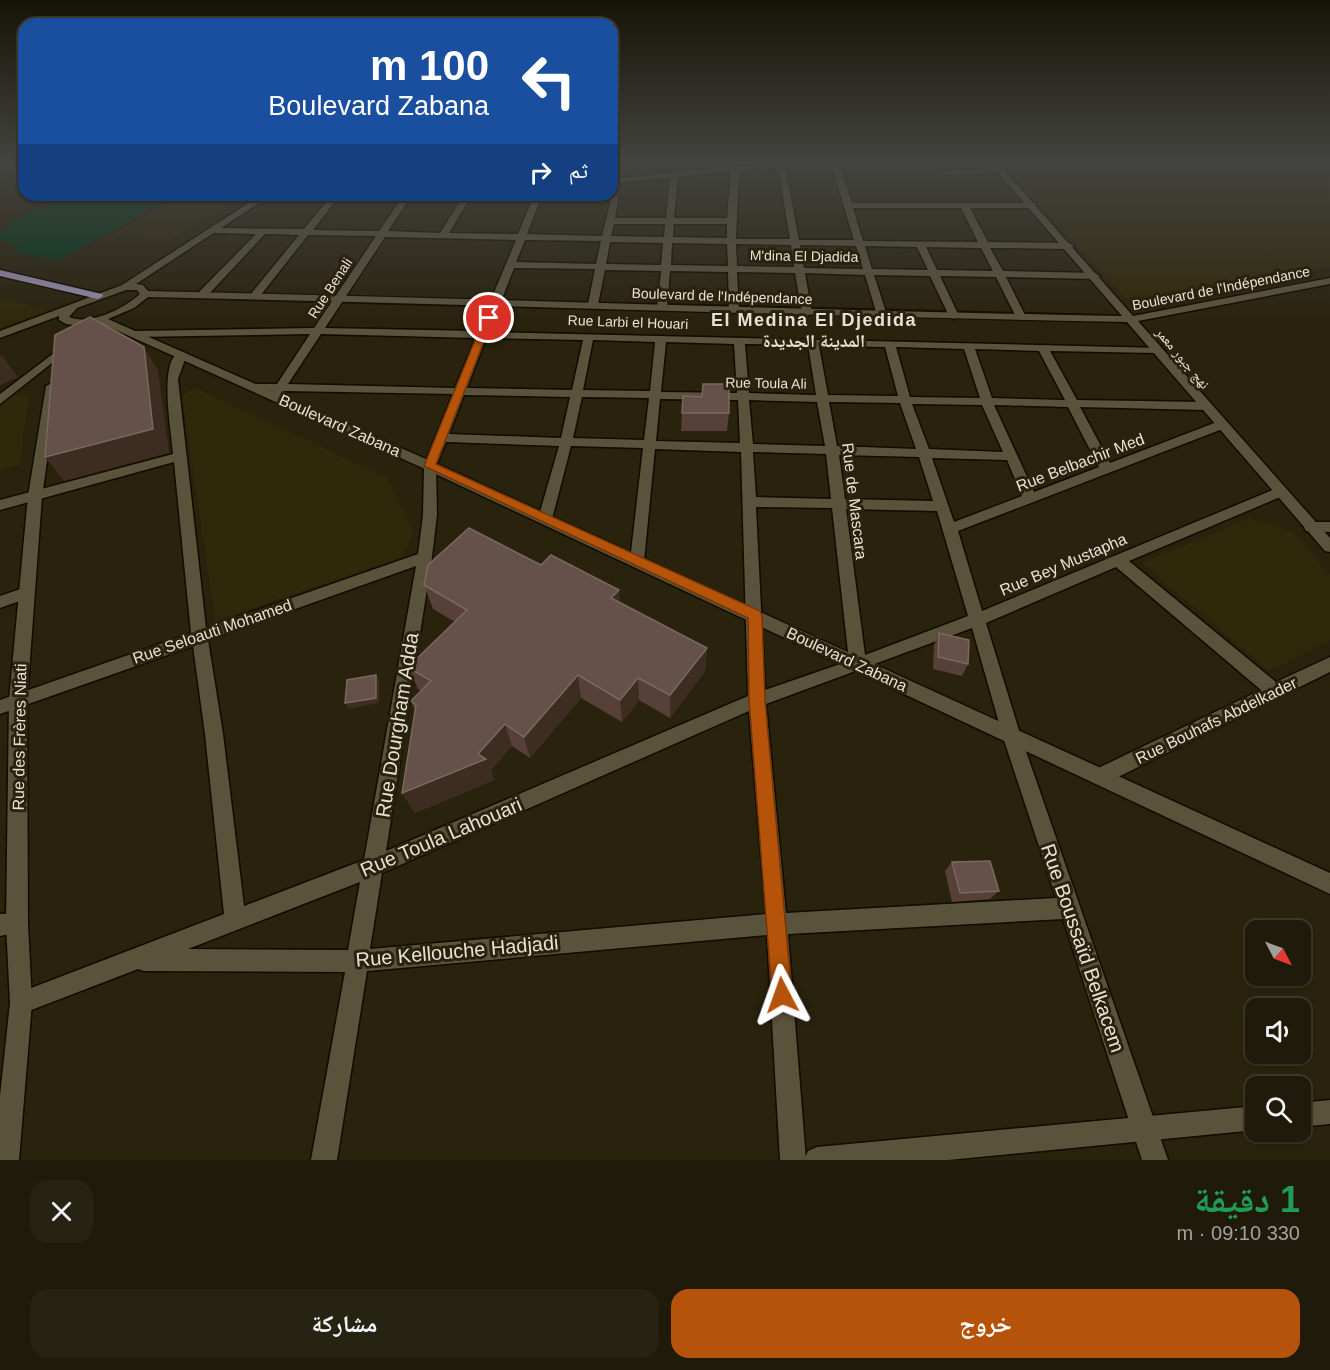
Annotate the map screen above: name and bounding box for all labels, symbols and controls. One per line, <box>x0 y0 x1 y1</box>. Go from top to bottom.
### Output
text: 100 m <box>370 42 489 89</box>
icon: left <box>510 42 588 120</box>
text: Boulevard Zabana <box>268 91 489 121</box>
icon: right <box>524 156 557 189</box>
text: ثم <box>569 158 588 183</box>
street label: M'dina El Djadida <box>750 247 859 265</box>
street label: Rue Benali <box>305 255 355 321</box>
street label: Boulevard de l'Indépendance <box>1131 263 1312 313</box>
street label: Boulevard de l'Indépendance <box>631 285 813 307</box>
pin <box>463 292 514 343</box>
icon: arrive <box>472 301 505 334</box>
district label: El Medina El Djedida المدينة الجديدة <box>711 310 917 351</box>
street label: Rue Larbi el Houari <box>567 312 689 332</box>
street label: نهج جبور معمر <box>1151 323 1213 393</box>
street label: Rue Toula Ali <box>725 374 807 392</box>
street label: Boulevard Zabana <box>277 391 403 460</box>
street label: Rue Belbachir Med <box>1014 430 1147 495</box>
street label: Rue de Mascara <box>839 442 870 560</box>
street label: Rue Bey Mustapha <box>997 530 1129 599</box>
street label: Rue Seloauti Mohamed <box>130 596 294 667</box>
street label: Boulevard Zabana <box>784 624 910 695</box>
street label: Rue Dourgham Adda <box>372 630 423 819</box>
street label: Rue des Frères Niati <box>10 664 29 811</box>
street label: Rue Bouhafs Abdelkader <box>1133 674 1300 767</box>
street label: Rue Toula Lahouari <box>357 793 525 881</box>
street label: Rue Boussaïd Belkacem <box>1037 841 1129 1055</box>
north arrow <box>1245 920 1311 986</box>
map controls <box>1245 920 1311 1142</box>
street label: Rue Kellouche Hadjadi <box>355 931 559 971</box>
position arrow <box>750 963 814 1027</box>
button: sound <box>1245 998 1311 1064</box>
button: search <box>1245 1076 1311 1142</box>
text: 1 دقيقة <box>1194 1179 1300 1220</box>
button: close <box>30 1180 93 1243</box>
text: 330 m · 09:10 <box>1177 1222 1300 1244</box>
button: مشاركة <box>30 1289 659 1358</box>
button: خروج <box>671 1289 1300 1358</box>

